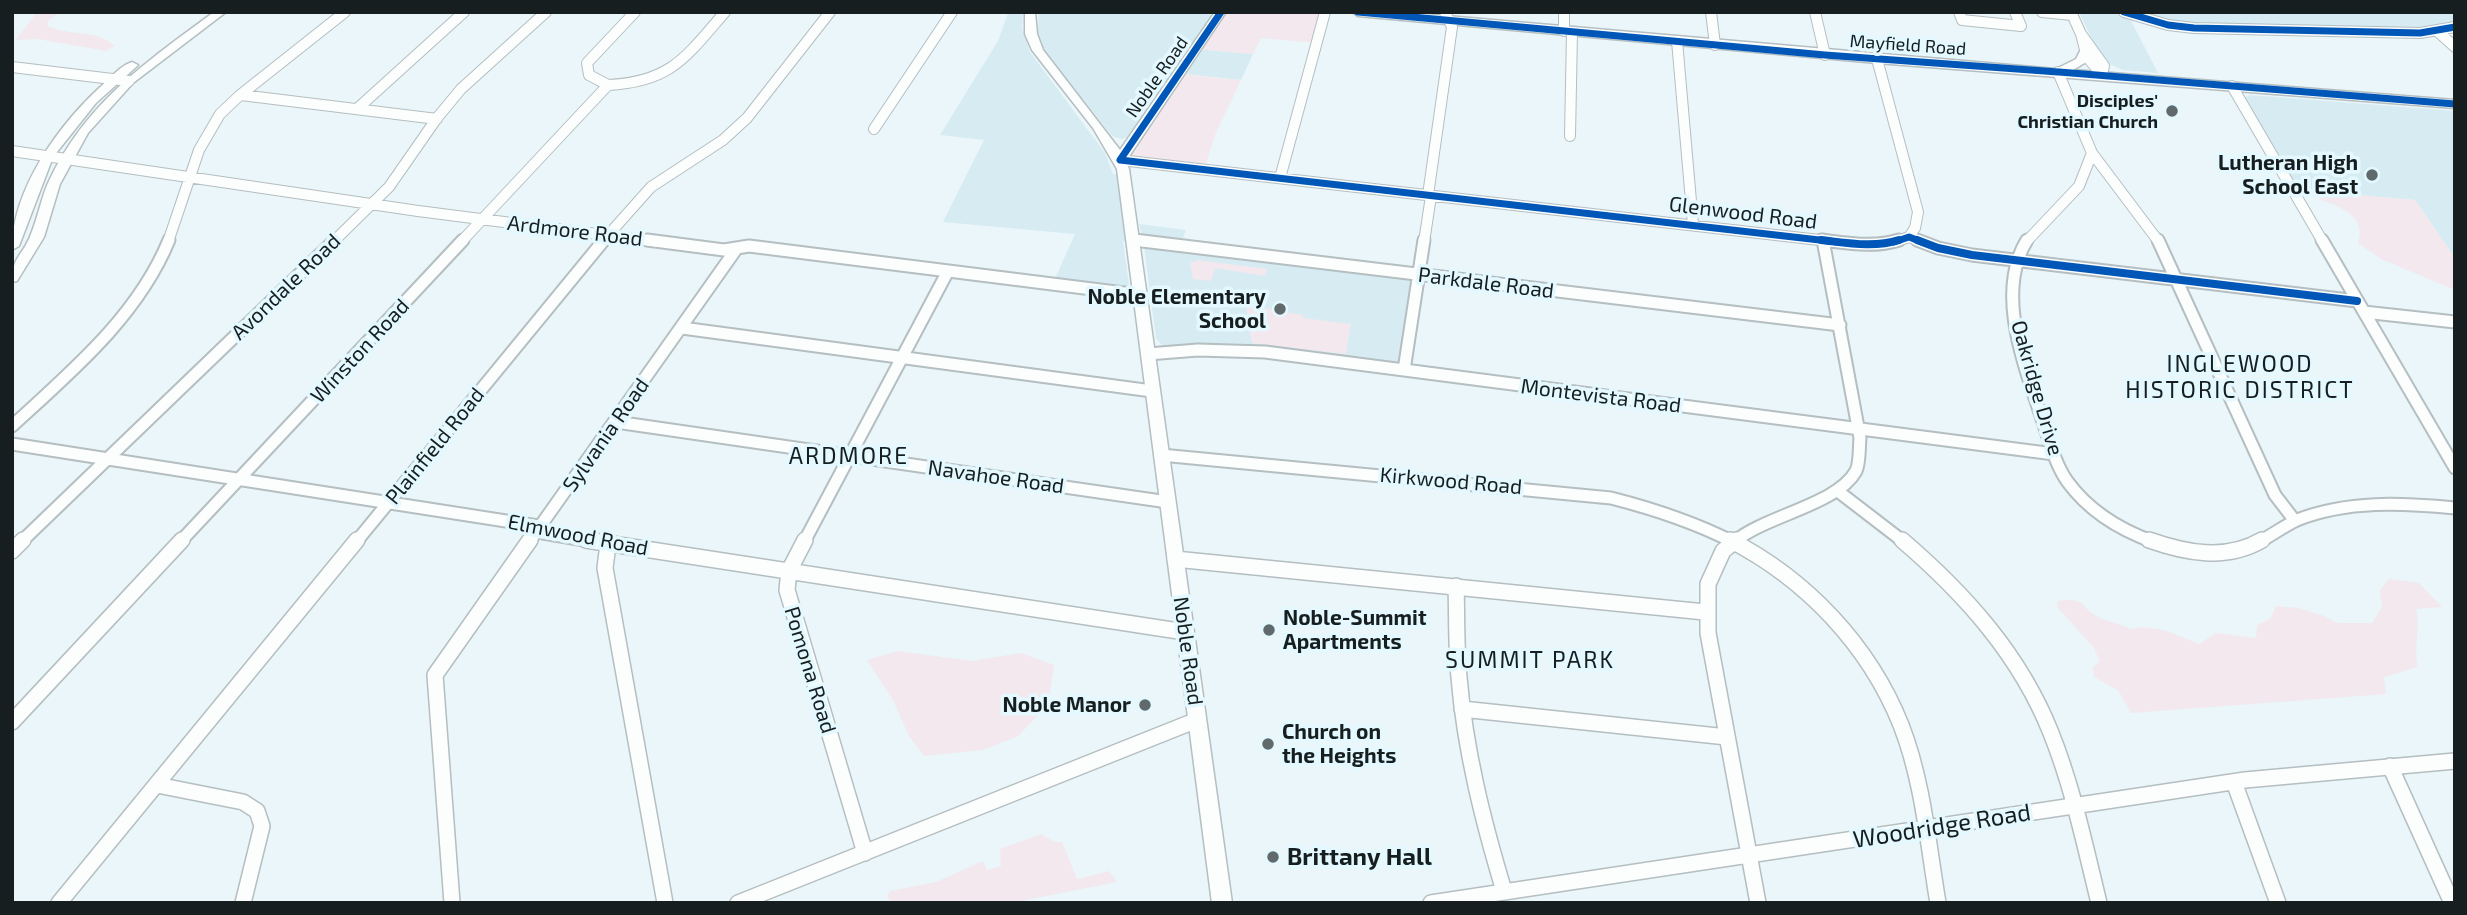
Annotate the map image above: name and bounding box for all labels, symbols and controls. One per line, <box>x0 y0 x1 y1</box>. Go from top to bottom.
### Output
street label: Mayfield Road <box>1849 30 1967 60</box>
street label: Noble Road <box>1121 32 1193 122</box>
place label: Disciples' Christian Church <box>2017 90 2158 132</box>
marker: Disciples' Christian Church <box>2164 103 2180 119</box>
place label: Lutheran High School East <box>2218 150 2358 200</box>
marker: Lutheran High School East <box>2364 167 2380 183</box>
street label: Glenwood Road <box>1667 191 1819 235</box>
street label: Ardmore Road <box>506 210 644 252</box>
street label: Avondale Road <box>226 229 346 345</box>
street label: Parkdale Road <box>1417 262 1555 304</box>
place label: Noble Elementary School <box>1087 284 1266 334</box>
street label: Winston Road <box>305 294 415 408</box>
marker: Noble Elementary School <box>1272 301 1288 317</box>
street label: Oakridge Drive <box>2006 318 2068 458</box>
district label: INGLEWOOD HISTORIC DISTRICT <box>2127 350 2353 404</box>
street label: Sylvania Road <box>558 373 654 497</box>
street label: Montevista Road <box>1519 374 1683 418</box>
street label: Plainfield Road <box>380 383 490 509</box>
district label: ARDMORE <box>790 442 908 470</box>
street label: Navahoe Road <box>926 455 1066 499</box>
street label: Kirkwood Road <box>1379 462 1523 500</box>
street label: Elmwood Road <box>506 509 650 561</box>
street label: Noble Road <box>1168 595 1208 707</box>
street label: Pomona Road <box>779 604 841 736</box>
place label: Noble-Summit Apartments <box>1283 605 1426 655</box>
marker: Noble-Summit Apartments <box>1261 622 1277 638</box>
district label: SUMMIT PARK <box>1446 646 1614 674</box>
place label: Noble Manor <box>1003 692 1131 718</box>
marker: Noble Manor <box>1137 697 1153 713</box>
place label: Church on the Heights <box>1282 719 1396 769</box>
marker: Church on the Heights <box>1260 736 1276 752</box>
street label: Woodridge Road <box>1851 798 2033 854</box>
place label: Brittany Hall <box>1287 843 1432 871</box>
marker: Brittany Hall <box>1265 849 1281 865</box>

